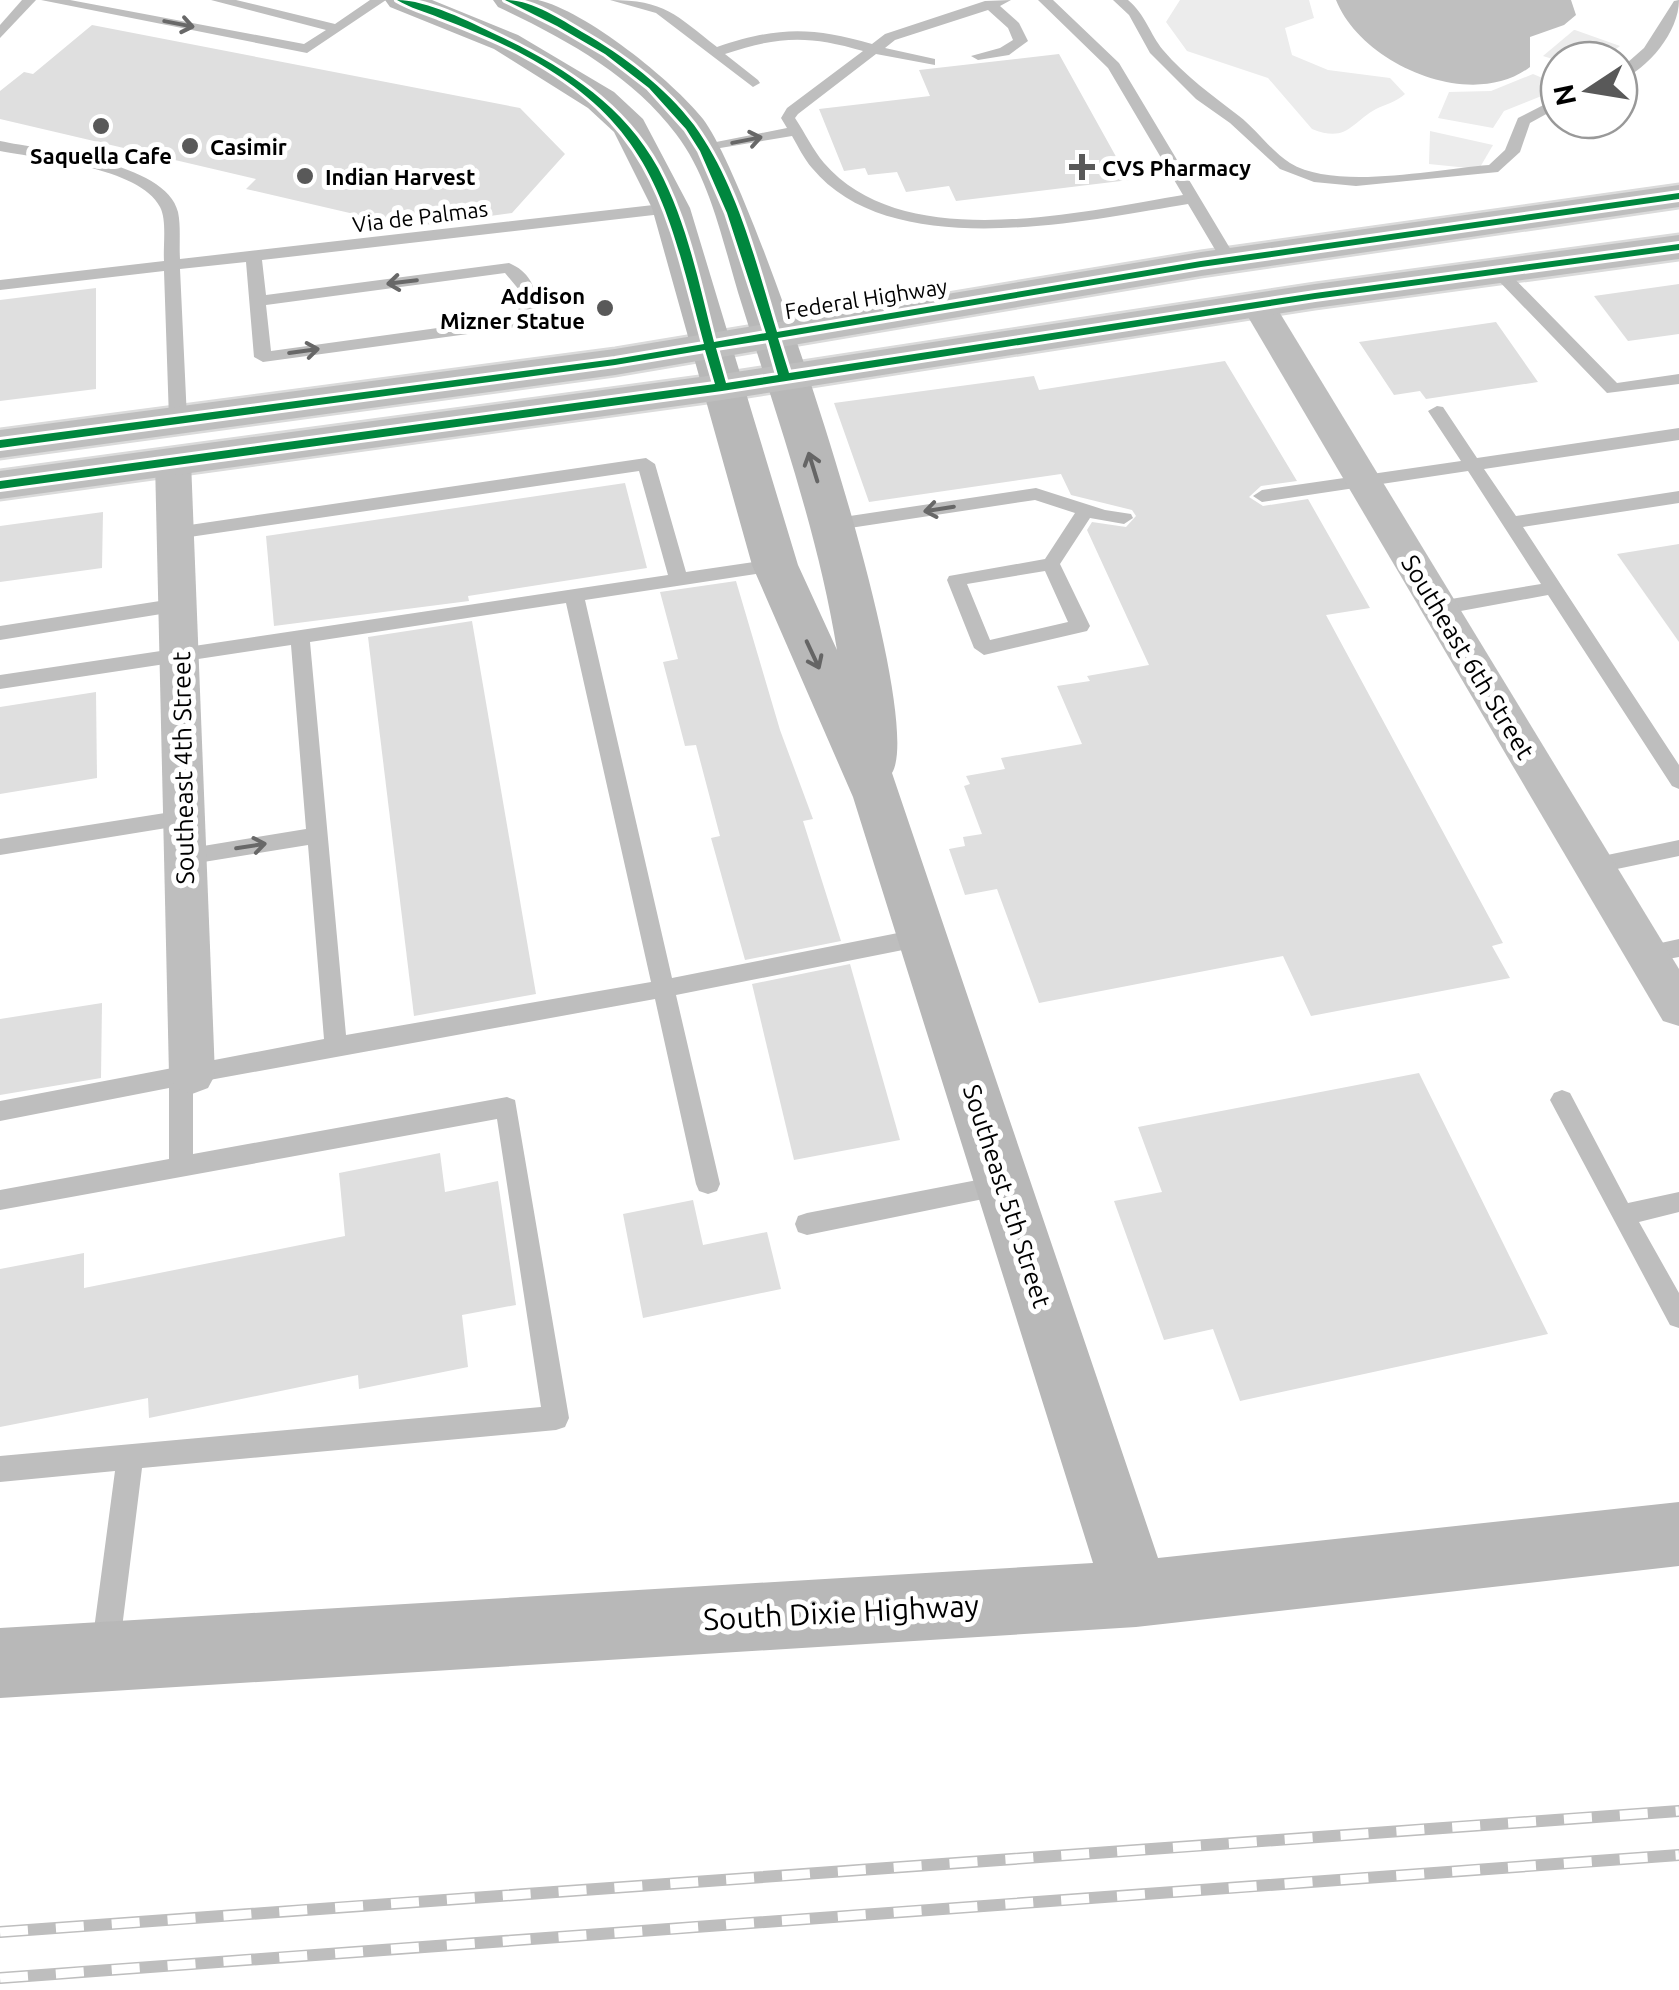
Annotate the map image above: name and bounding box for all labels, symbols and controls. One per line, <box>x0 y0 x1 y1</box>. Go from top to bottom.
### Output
one-way arrow <box>162 16 194 35</box>
north arrow <box>1539 40 1639 140</box>
text: N <box>1547 82 1581 109</box>
marker: Saquella Cafe <box>90 115 112 137</box>
one-way arrow <box>730 129 762 148</box>
place label: Casimir <box>210 134 287 159</box>
marker: Casimir <box>179 135 201 157</box>
place label: Saquella Cafe <box>30 143 172 168</box>
place label: CVS Pharmacy <box>1102 155 1251 180</box>
marker: CVS Pharmacy <box>1071 156 1093 178</box>
place label: Indian Harvest <box>325 164 475 189</box>
marker: Indian Harvest <box>294 165 316 187</box>
street label: Via de Palmas <box>351 195 489 237</box>
one-way arrow <box>386 273 418 292</box>
street label: Federal Highway <box>783 273 949 323</box>
place label: Addison Mizner Statue <box>440 283 585 333</box>
marker: Addison Mizner Statue <box>594 297 616 319</box>
one-way arrow <box>287 342 320 360</box>
one-way arrow <box>802 452 820 483</box>
one-way arrow <box>924 500 956 518</box>
street label: Southeast 6th Street <box>1396 550 1540 764</box>
one-way arrow <box>805 639 823 670</box>
street label: Southeast 4th Street <box>167 651 199 885</box>
one-way arrow <box>235 836 267 855</box>
street label: Southeast 5th Street <box>958 1081 1056 1311</box>
street label: South Dixie Highway <box>702 1588 980 1636</box>

